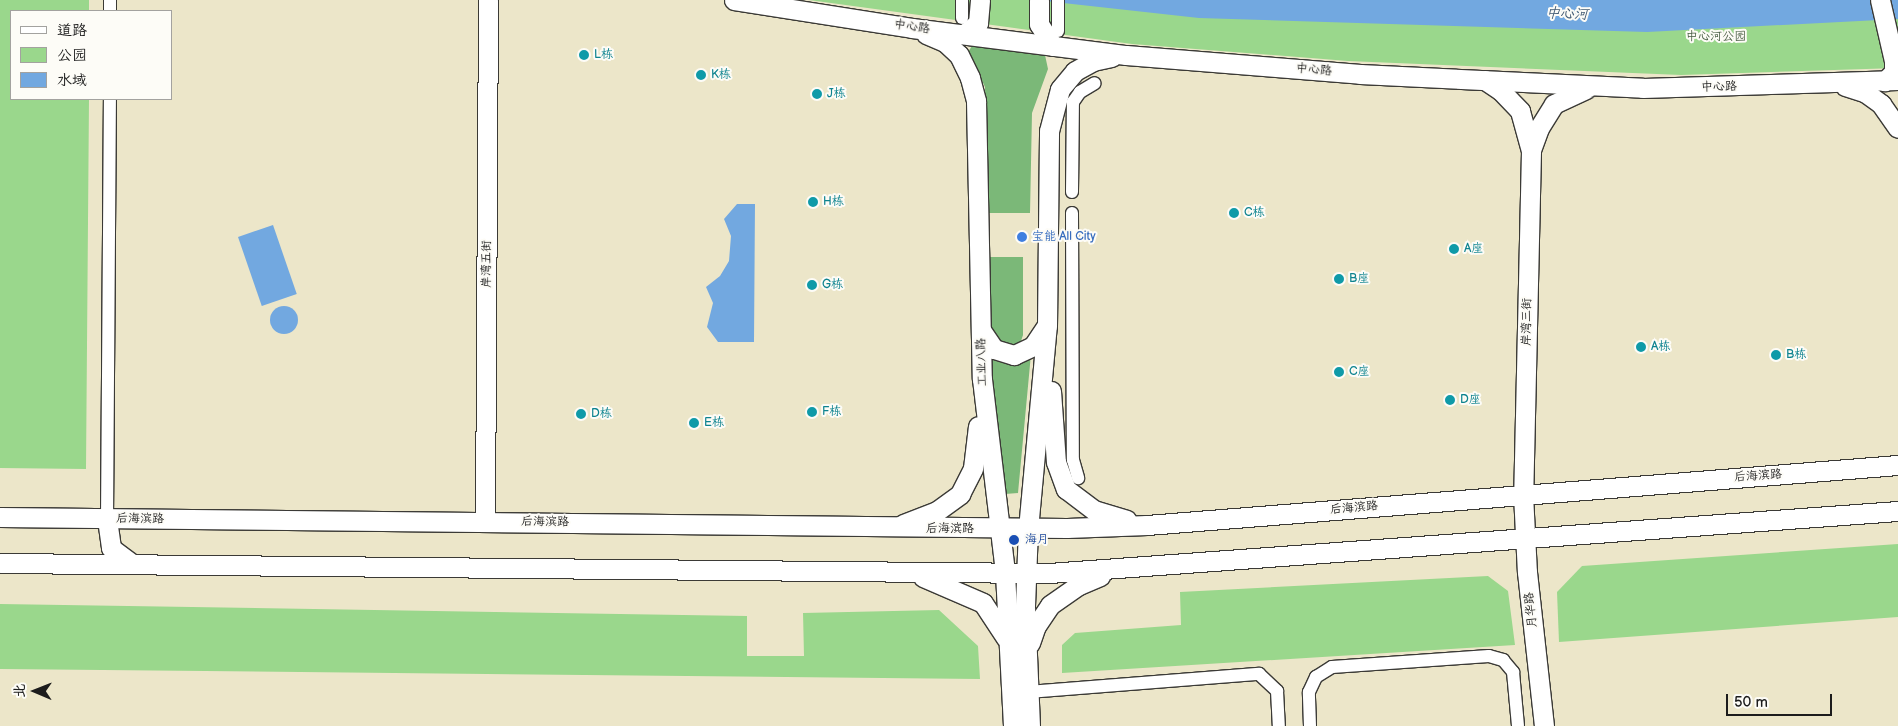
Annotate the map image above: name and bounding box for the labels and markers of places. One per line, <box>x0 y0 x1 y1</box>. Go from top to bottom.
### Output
place label: L栋 <box>594 48 613 62</box>
marker: L栋 <box>578 49 590 61</box>
place label: K栋 <box>711 68 731 82</box>
marker: K栋 <box>695 69 707 81</box>
place label: J栋 <box>827 87 845 101</box>
marker: J栋 <box>811 88 823 100</box>
place label: H栋 <box>823 195 844 209</box>
marker: H栋 <box>807 196 819 208</box>
place label: C栋 <box>1244 206 1265 220</box>
marker: C栋 <box>1228 207 1240 219</box>
place label: 宝能 All City <box>1032 230 1096 244</box>
marker: 宝能 All City <box>1016 231 1028 243</box>
place label: A座 <box>1464 242 1483 256</box>
marker: A座 <box>1448 243 1460 255</box>
place label: B座 <box>1349 272 1369 286</box>
marker: B座 <box>1333 273 1345 285</box>
place label: G栋 <box>822 278 843 292</box>
marker: G栋 <box>806 279 818 291</box>
place label: A栋 <box>1651 340 1670 354</box>
marker: A栋 <box>1635 341 1647 353</box>
place label: B栋 <box>1786 348 1806 362</box>
marker: B栋 <box>1770 349 1782 361</box>
place label: C座 <box>1349 365 1370 379</box>
marker: C座 <box>1333 366 1345 378</box>
place label: D座 <box>1460 393 1481 407</box>
marker: D座 <box>1444 394 1456 406</box>
place label: F栋 <box>822 405 841 419</box>
marker: F栋 <box>806 406 818 418</box>
place label: D栋 <box>591 407 612 421</box>
marker: D栋 <box>575 408 587 420</box>
place label: E栋 <box>704 416 724 430</box>
marker: E栋 <box>688 417 700 429</box>
marker: 海月 <box>1007 533 1021 547</box>
place label: 海月 <box>1025 533 1049 547</box>

